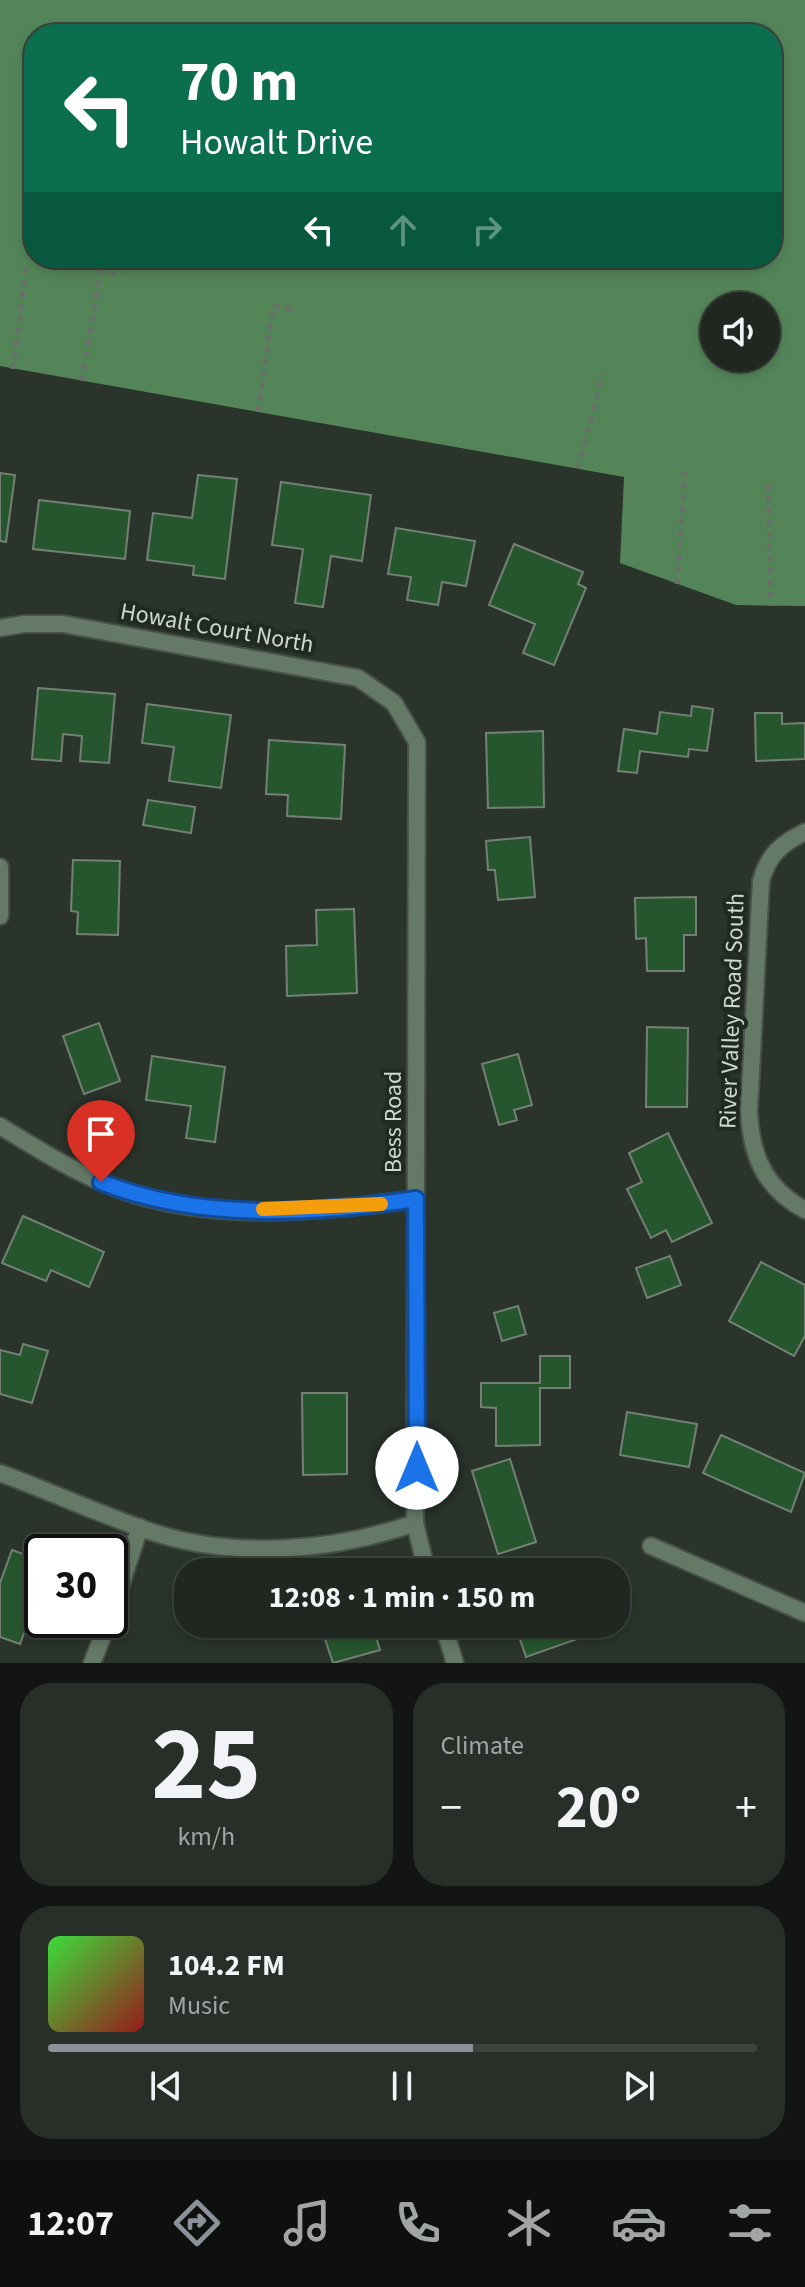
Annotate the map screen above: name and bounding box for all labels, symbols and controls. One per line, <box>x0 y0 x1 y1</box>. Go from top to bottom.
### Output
text: 70 m <box>180 43 298 122</box>
icon: left <box>48 56 152 160</box>
text: Howalt Drive <box>180 117 373 168</box>
icon: left <box>297 208 341 252</box>
icon: ahead <box>381 208 425 252</box>
icon: right <box>465 208 509 252</box>
map controls <box>700 292 780 372</box>
button: sound <box>700 292 780 372</box>
street label: Howalt Court North <box>118 594 316 662</box>
street label: River Valley Road South <box>710 892 754 1130</box>
street label: Bess Road <box>376 1071 411 1173</box>
pin <box>67 1100 135 1182</box>
icon: arrive <box>79 1112 123 1156</box>
position arrow <box>375 1426 459 1510</box>
speed limit sign: 30 <box>24 1534 128 1638</box>
text: 12:08 · 1 min · 150 m <box>269 1576 535 1619</box>
text: 25 <box>151 1692 261 1840</box>
text: Climate <box>441 1727 524 1764</box>
text: 20° <box>556 1766 641 1851</box>
text: − <box>441 1777 462 1840</box>
text: + <box>735 1777 757 1840</box>
text: km/h <box>177 1818 235 1855</box>
text: 104.2 FM <box>168 1944 285 1987</box>
text: Music <box>168 1987 230 2024</box>
icon: previous <box>144 2064 188 2108</box>
icon: pause <box>380 2064 424 2108</box>
icon: next <box>617 2064 661 2108</box>
icon: directions <box>169 2195 225 2251</box>
icon: music <box>279 2195 335 2251</box>
icon: phone <box>390 2195 446 2251</box>
icon: climate <box>501 2195 557 2251</box>
icon: car <box>611 2195 667 2251</box>
icon: filters <box>722 2195 778 2251</box>
text: 12:07 <box>27 2198 114 2249</box>

